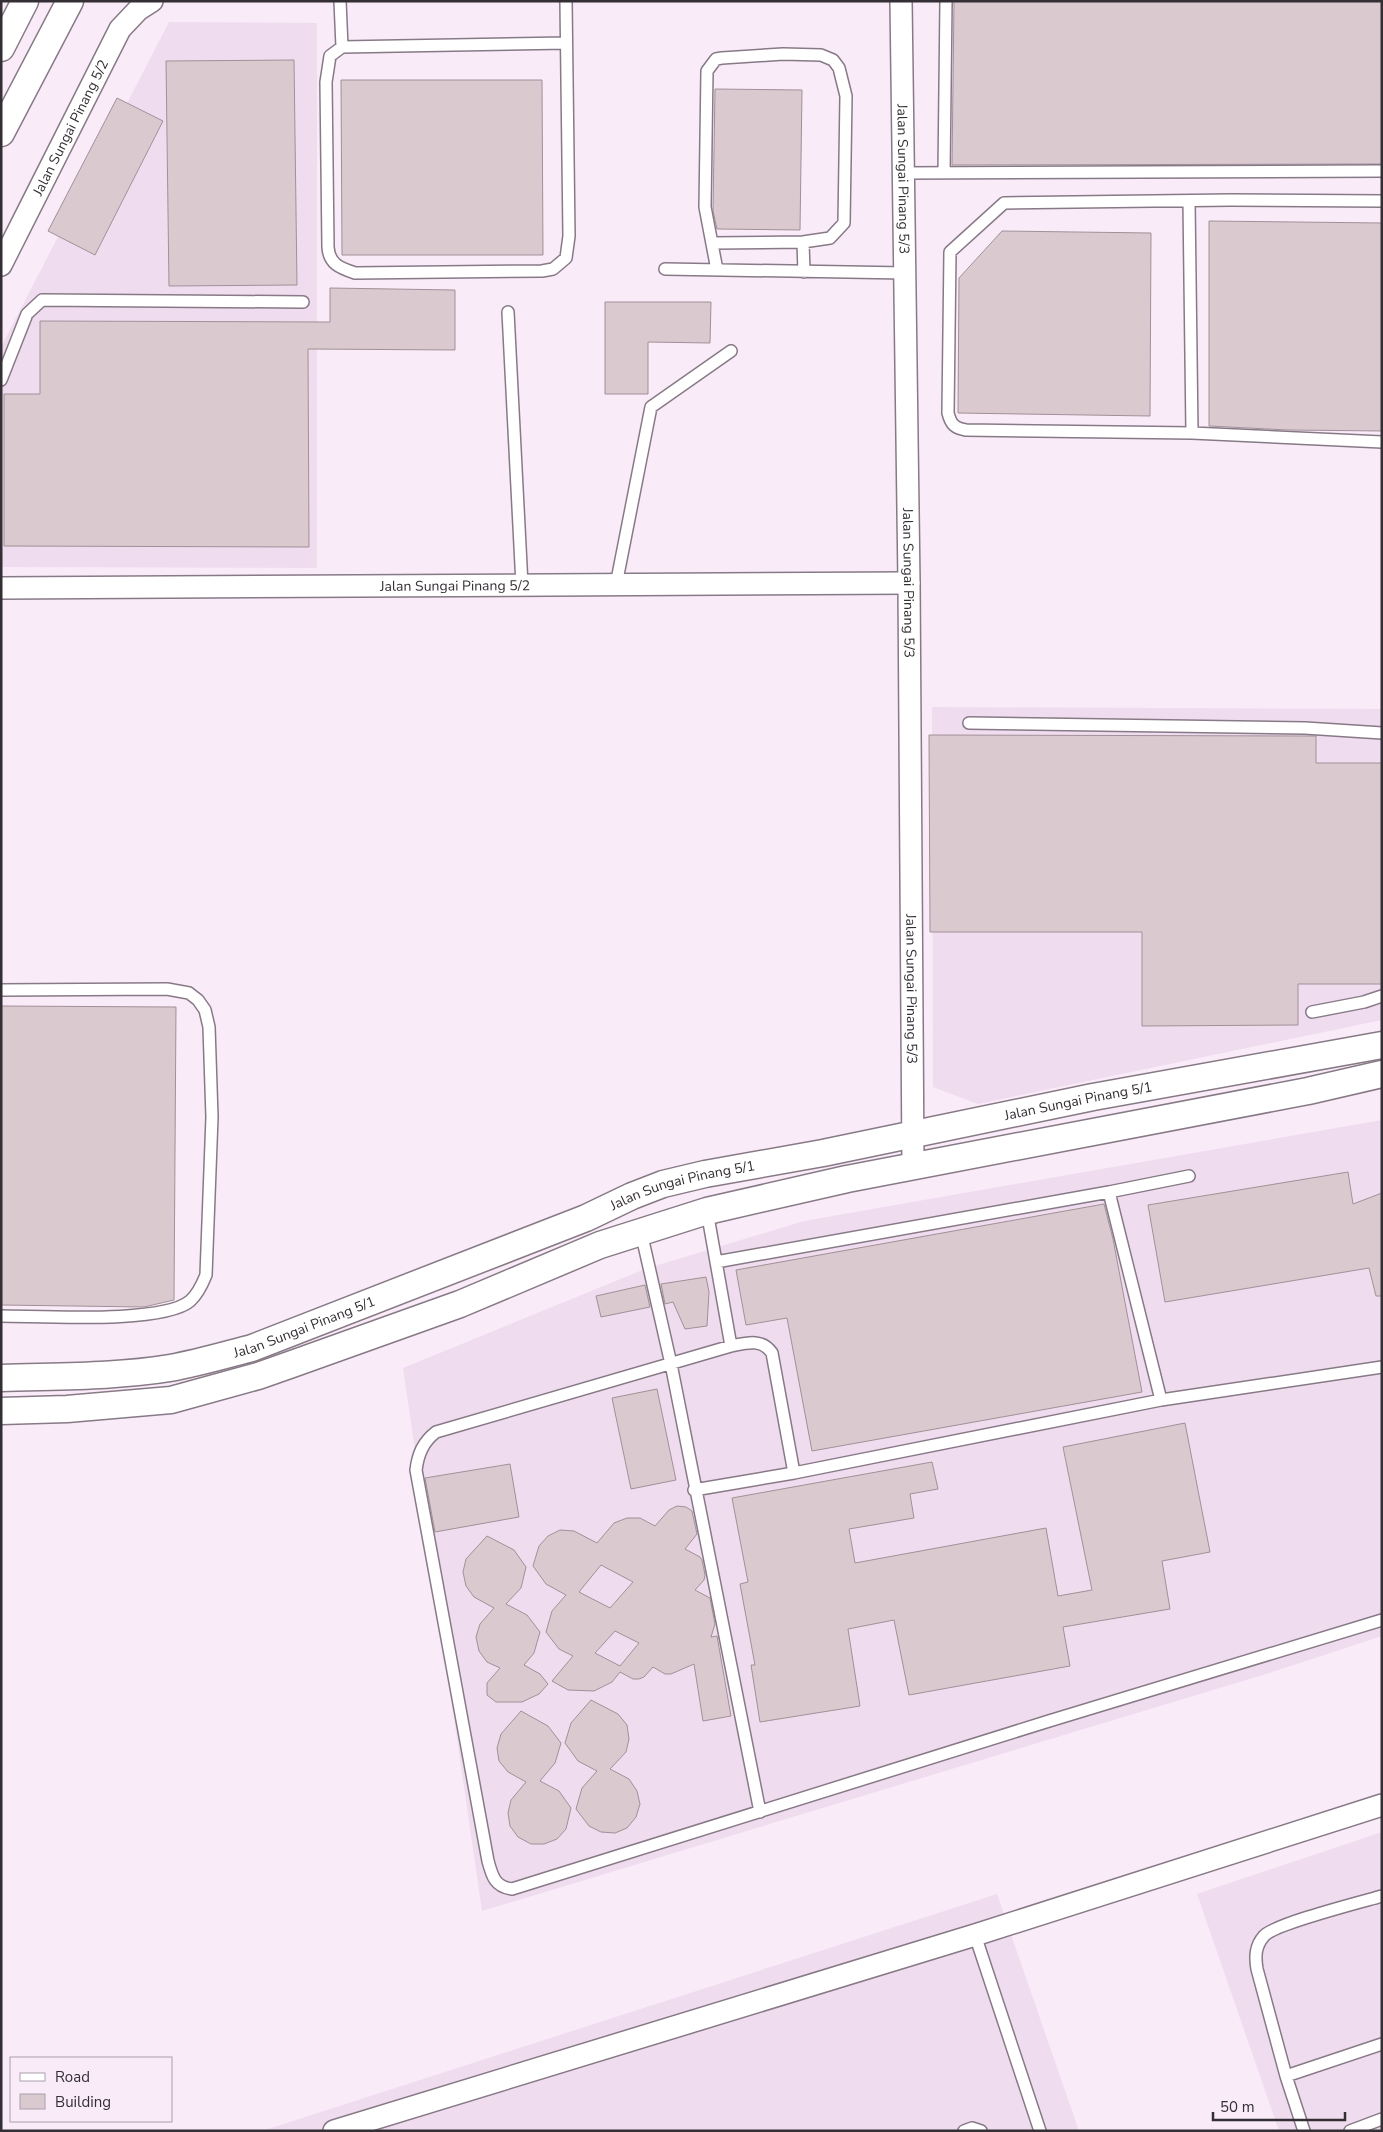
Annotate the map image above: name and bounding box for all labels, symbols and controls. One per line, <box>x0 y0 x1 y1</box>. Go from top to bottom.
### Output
street label: Jalan Sungai Pinang 5/2 <box>28 56 113 200</box>
street label: Jalan Sungai Pinang 5/3 <box>892 103 913 254</box>
street label: Jalan Sungai Pinang 5/3 <box>898 507 919 658</box>
street label: Jalan Sungai Pinang 5/2 <box>379 576 530 596</box>
street label: Jalan Sungai Pinang 5/3 <box>901 913 921 1064</box>
street label: Jalan Sungai Pinang 5/1 <box>1002 1078 1154 1125</box>
street label: Jalan Sungai Pinang 5/1 <box>606 1156 756 1216</box>
street label: Jalan Sungai Pinang 5/1 <box>230 1292 378 1363</box>
legend <box>10 2057 172 2122</box>
text: Road <box>55 2067 90 2087</box>
scale bar <box>1213 2090 1346 2122</box>
text: Building <box>55 2092 111 2112</box>
text: 50 m <box>1220 2097 1255 2117</box>

